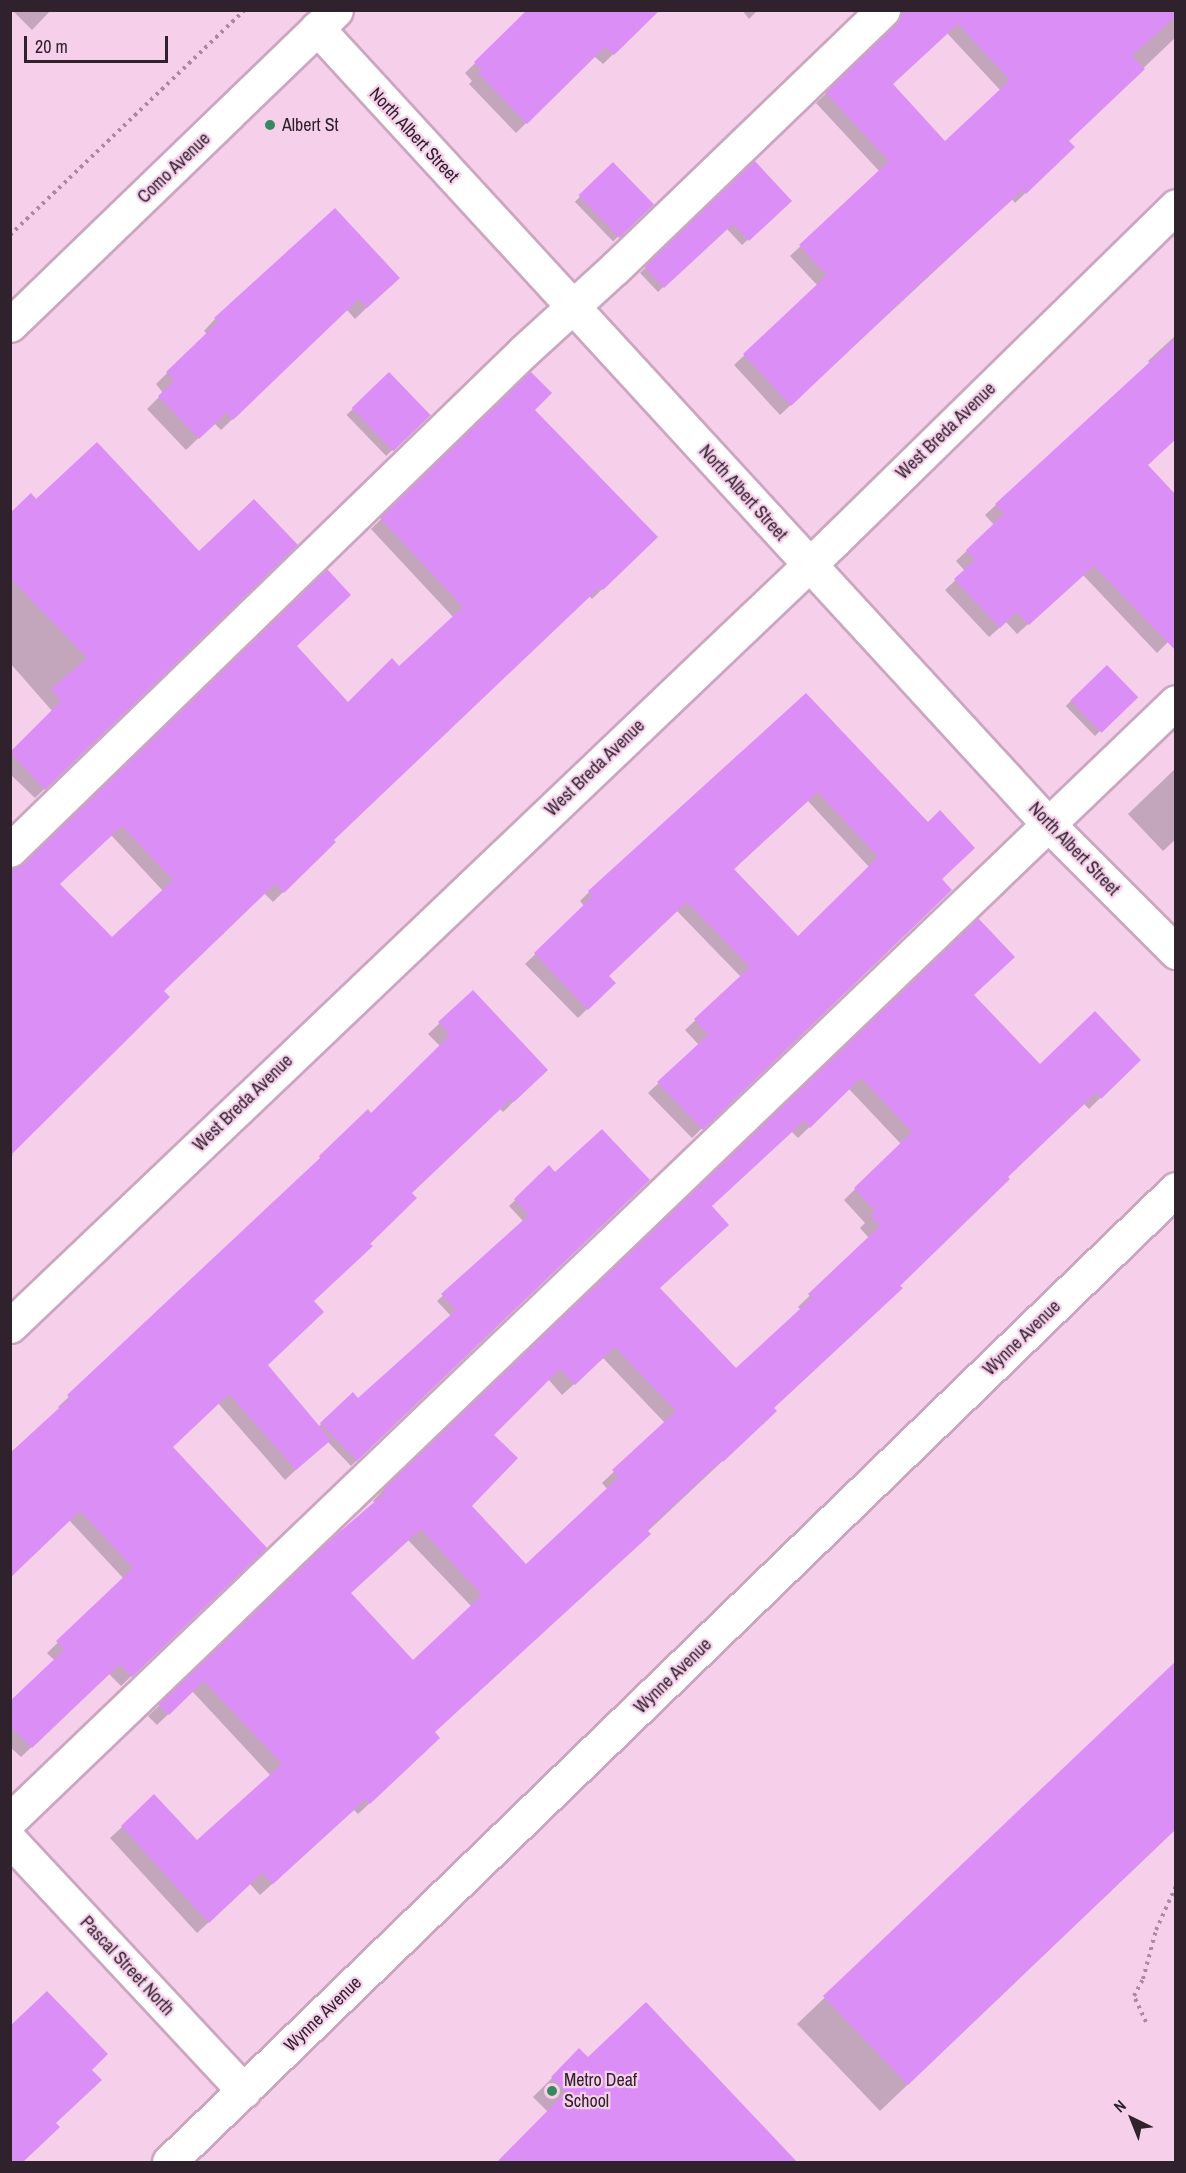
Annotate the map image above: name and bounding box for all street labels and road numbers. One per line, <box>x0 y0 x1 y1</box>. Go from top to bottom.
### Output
street label: North Albert Street <box>364 83 464 187</box>
street label: Como Avenue <box>133 128 215 208</box>
street label: West Breda Avenue <box>891 378 1001 484</box>
street label: North Albert Street <box>694 440 792 546</box>
street label: West Breda Avenue <box>540 715 650 821</box>
street label: North Albert Street <box>1024 798 1124 900</box>
street label: West Breda Avenue <box>188 1050 298 1156</box>
street label: Wynne Avenue <box>979 1296 1065 1380</box>
street label: Wynne Avenue <box>630 1634 716 1718</box>
street label: Pascal Street North <box>75 1912 179 2020</box>
street label: Wynne Avenue <box>280 1972 366 2056</box>

